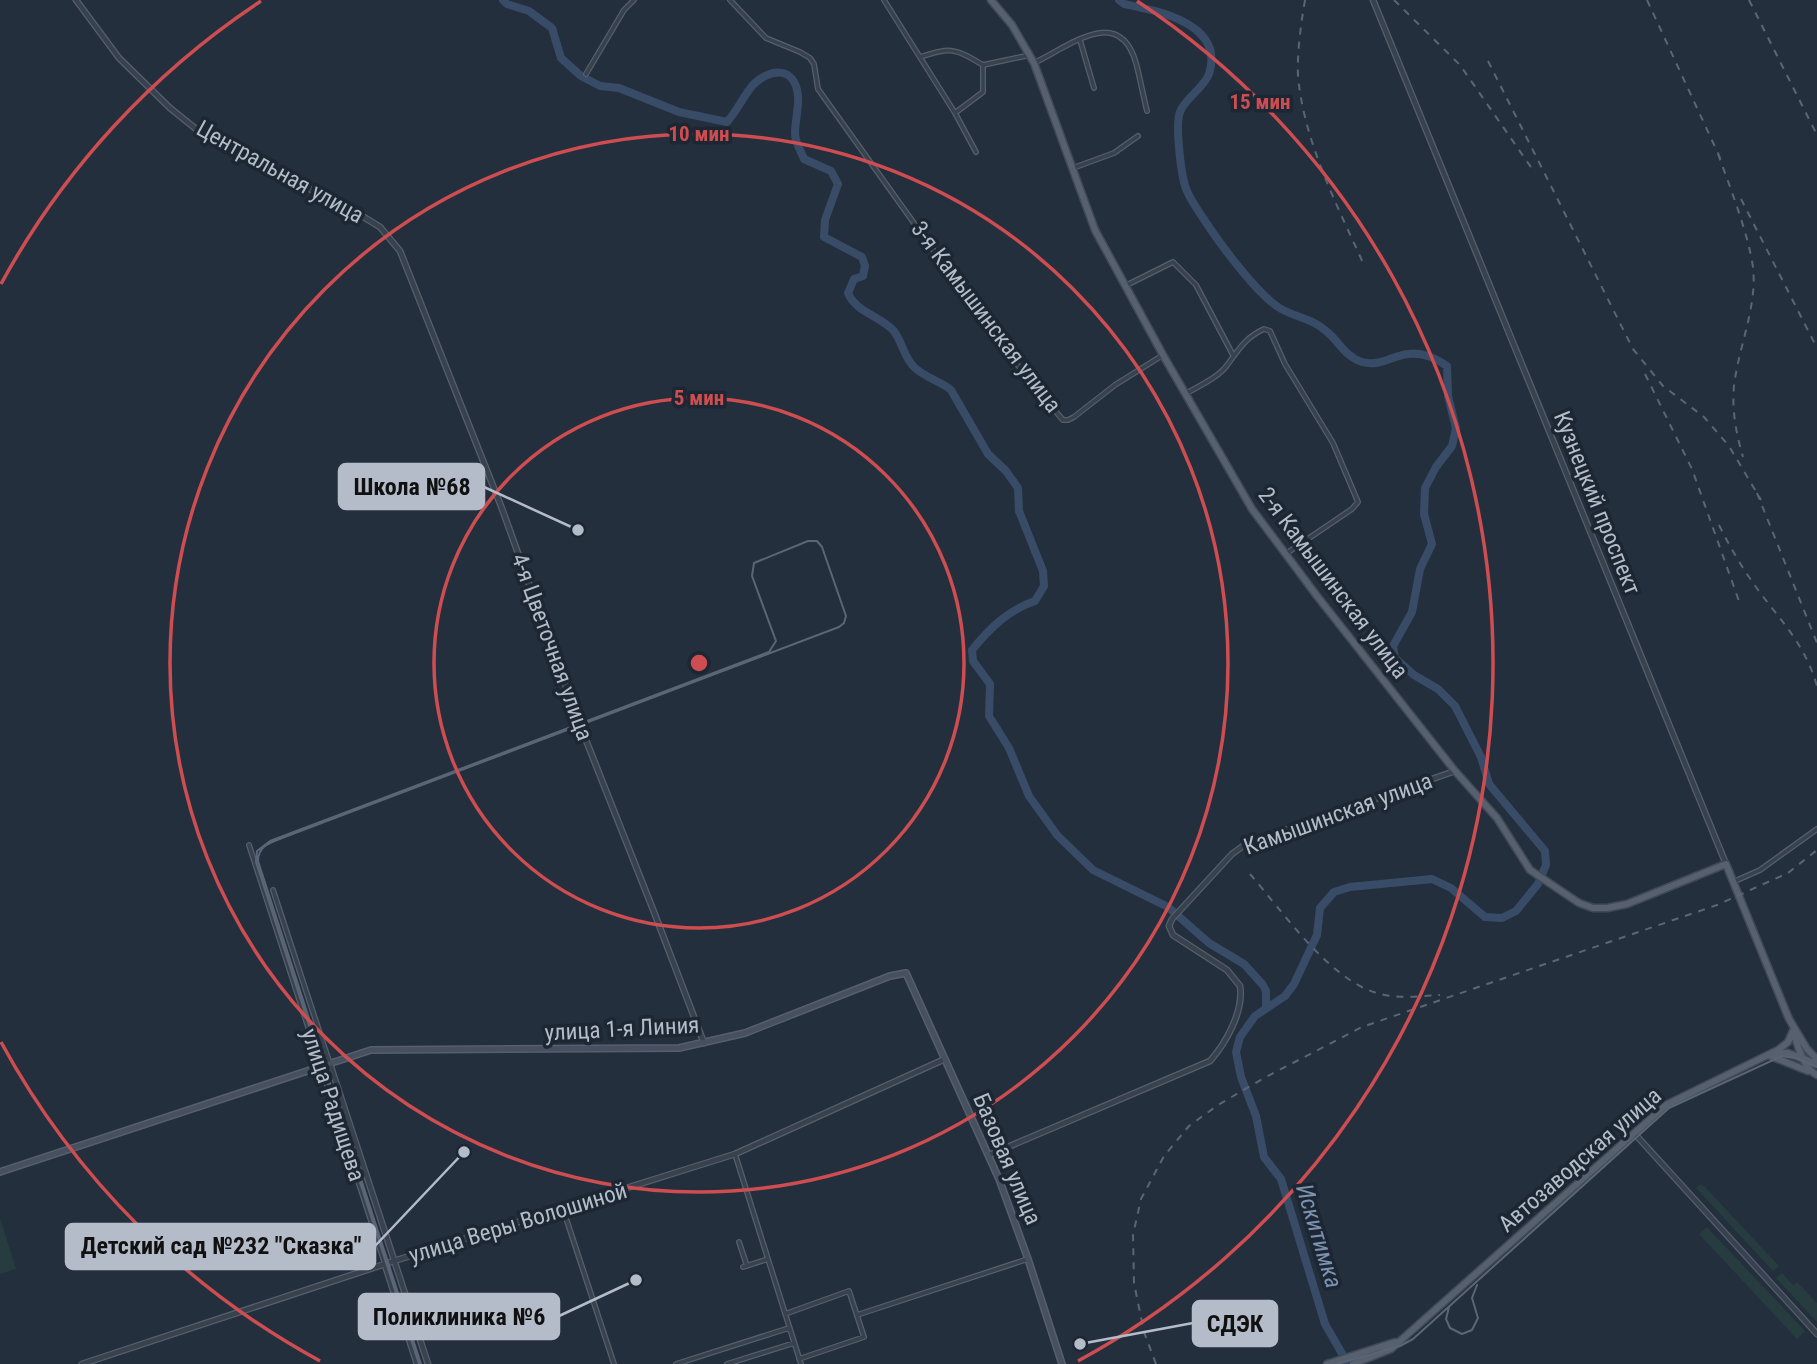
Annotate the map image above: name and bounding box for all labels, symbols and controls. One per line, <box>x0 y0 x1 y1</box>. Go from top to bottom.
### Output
text: 15 мин <box>1230 90 1290 114</box>
street label: Центральная улица <box>192 115 368 229</box>
text: 10 мин <box>669 122 729 146</box>
street label: 3-я Камышинская улица <box>905 216 1067 418</box>
text: 5 мин <box>674 386 724 410</box>
street label: Кузнецкий проспект <box>1548 407 1646 599</box>
callout: Школа №68 <box>339 464 484 509</box>
text: Школа №68 <box>353 473 471 501</box>
street label: 2-я Камышинская улица <box>1252 482 1414 684</box>
street label: 4-я Цветочная улица <box>506 550 598 744</box>
centre of rings <box>687 651 711 675</box>
street label: Камышинская улица <box>1240 767 1436 861</box>
street label: улица 1-я Линия <box>544 1011 700 1047</box>
street label: улица Радищева <box>296 1025 370 1185</box>
street label: Автозаводская улица <box>1493 1082 1667 1238</box>
street label: Базовая улица <box>967 1089 1047 1229</box>
street label: улица Веры Волошиной <box>406 1177 630 1269</box>
water label: Искитимка <box>1290 1181 1348 1291</box>
callout: Детский сад №232 "Сказка" <box>66 1224 375 1269</box>
text: Детский сад №232 "Сказка" <box>81 1232 361 1260</box>
callout: Поликлиника №6 <box>359 1294 559 1339</box>
callout: СДЭК <box>1193 1301 1277 1346</box>
text: Поликлиника №6 <box>373 1303 545 1331</box>
text: СДЭК <box>1207 1310 1264 1338</box>

